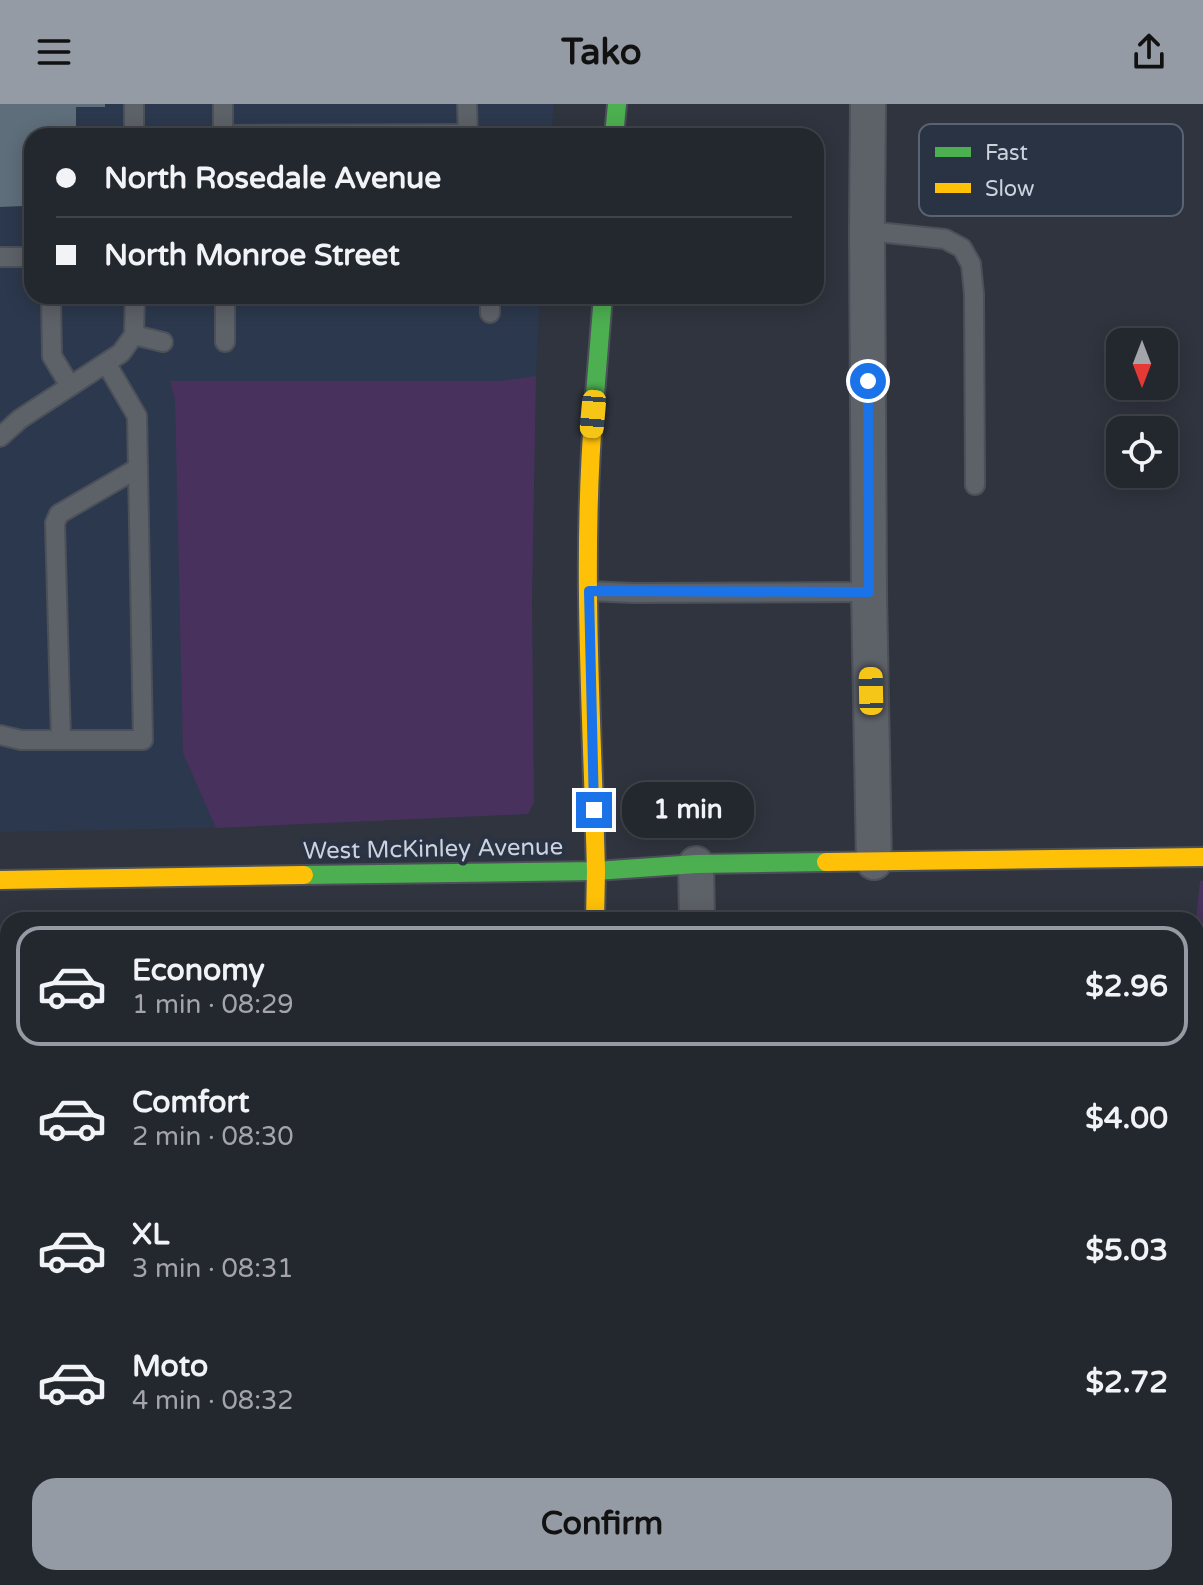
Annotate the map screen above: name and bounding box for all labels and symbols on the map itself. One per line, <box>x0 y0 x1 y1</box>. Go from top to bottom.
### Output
legend <box>919 124 1183 216</box>
text: Fast <box>985 140 1028 166</box>
text: Slow <box>985 176 1035 202</box>
north arrow <box>1106 328 1178 400</box>
route start <box>850 363 886 399</box>
car <box>579 389 607 439</box>
car <box>859 667 883 715</box>
callout: 1 min <box>622 782 754 838</box>
route end <box>576 792 612 828</box>
street label: West McKinley Avenue <box>303 832 563 866</box>

